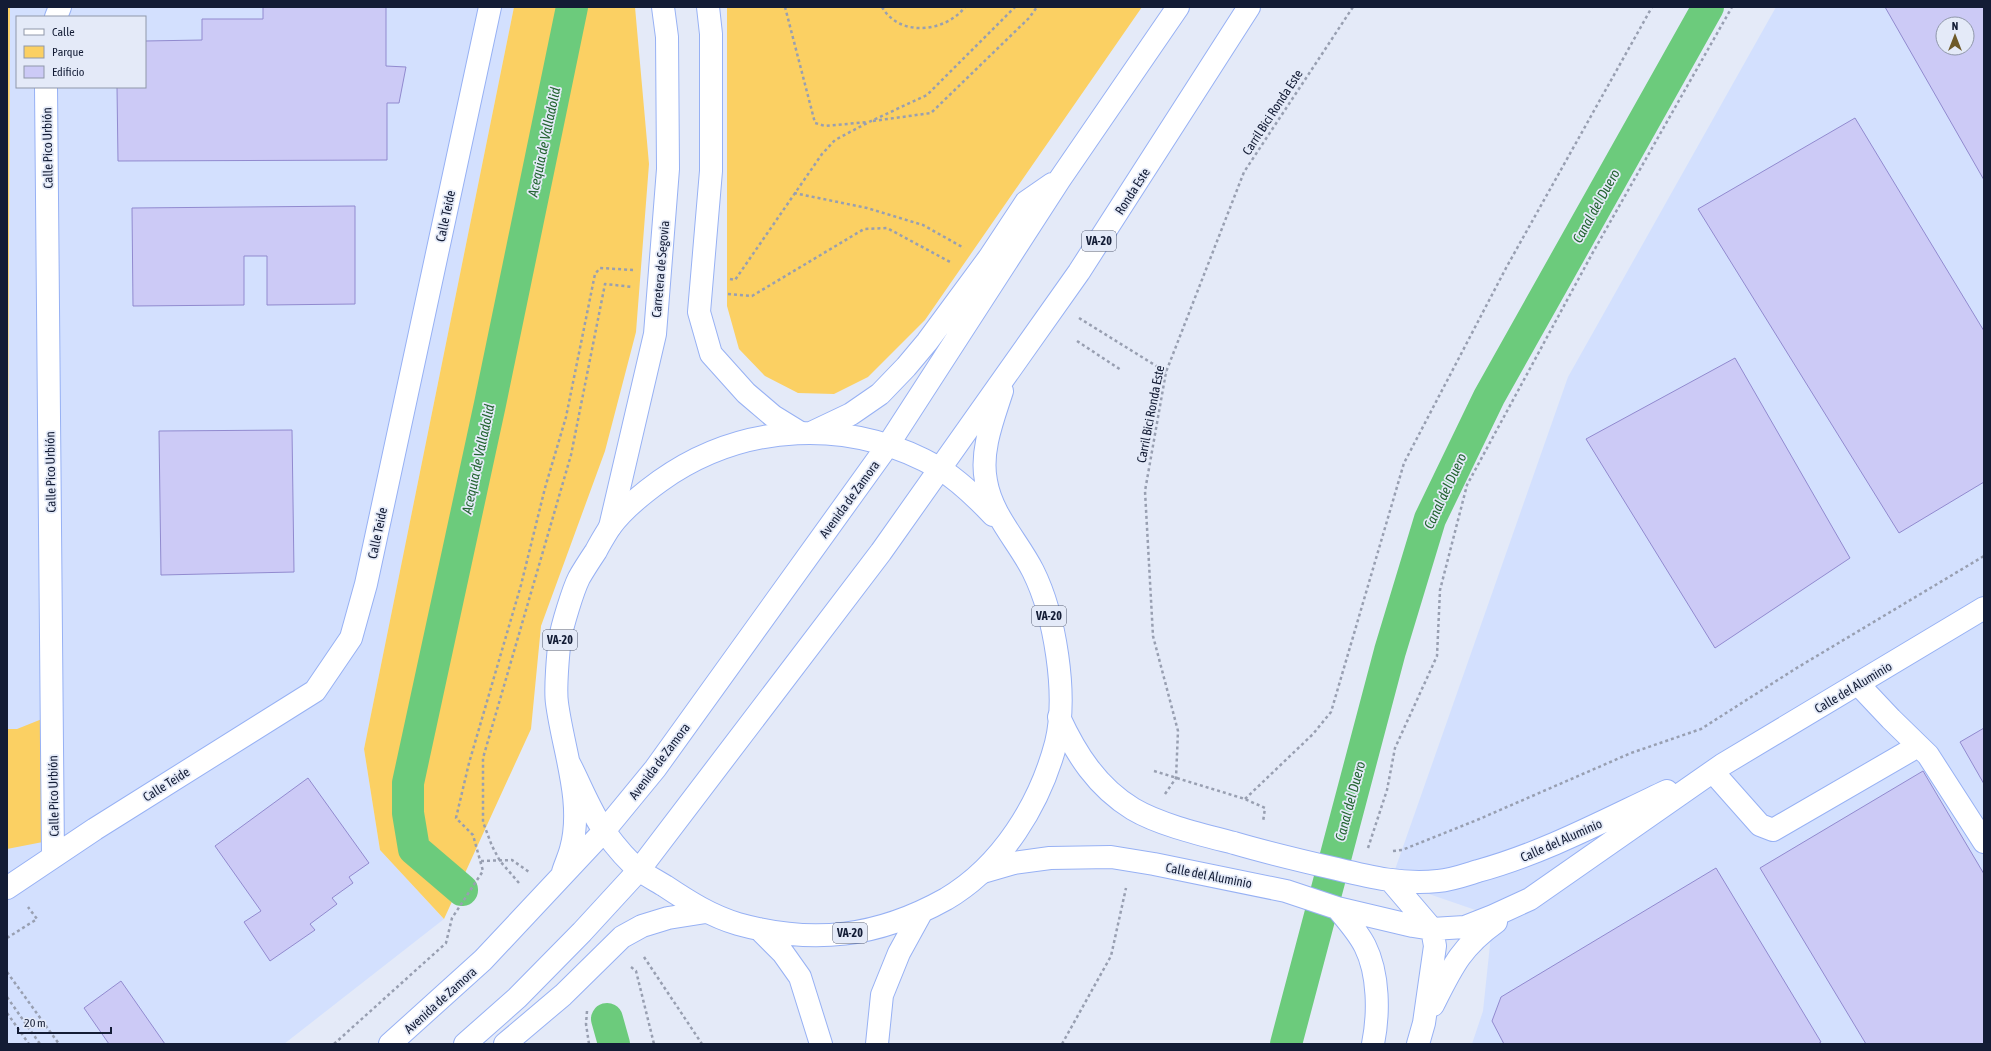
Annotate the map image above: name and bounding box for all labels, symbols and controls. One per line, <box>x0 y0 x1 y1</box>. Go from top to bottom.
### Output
legend <box>16 16 146 88</box>
north arrow <box>1935 16 1975 56</box>
text: N <box>1952 20 1958 32</box>
text: Calle <box>52 25 75 39</box>
text: Parque <box>52 45 84 59</box>
text: Edificio <box>52 65 85 79</box>
street label: Carril Bici Ronda Este <box>1239 67 1306 158</box>
water label: Acequia de Valladolid <box>524 85 563 199</box>
street label: Calle Pico Urbión <box>39 107 56 189</box>
street label: Ronda Este <box>1112 165 1153 217</box>
water label: Canal del Duero <box>1569 166 1623 246</box>
street label: Calle Teide <box>433 189 458 243</box>
street label: Carretera de Segovia <box>649 220 672 318</box>
road number: VA-20 <box>1082 231 1116 251</box>
street label: Carril Bici Ronda Este <box>1134 364 1167 464</box>
water label: Acequia de Valladolid <box>458 402 497 516</box>
street label: Calle Pico Urbión <box>42 431 59 513</box>
water label: Canal del Duero <box>1421 450 1470 531</box>
street label: Avenida de Zamora <box>816 458 882 541</box>
street label: Calle Teide <box>365 506 390 560</box>
road number: VA-20 <box>1032 606 1066 626</box>
road number: VA-20 <box>543 630 577 650</box>
street label: Calle del Aluminio <box>1812 658 1895 716</box>
street label: Avenida de Zamora <box>626 720 693 802</box>
street label: Calle Pico Urbión <box>45 755 62 837</box>
water label: Canal del Duero <box>1332 759 1368 842</box>
street label: Calle Teide <box>140 764 192 805</box>
street label: Calle del Aluminio <box>1518 816 1604 865</box>
street label: Calle del Aluminio <box>1165 860 1253 891</box>
road number: VA-20 <box>833 923 867 943</box>
street label: Avenida de Zamora <box>401 964 479 1037</box>
scale bar <box>18 1009 111 1035</box>
text: 20 m <box>24 1016 46 1030</box>

